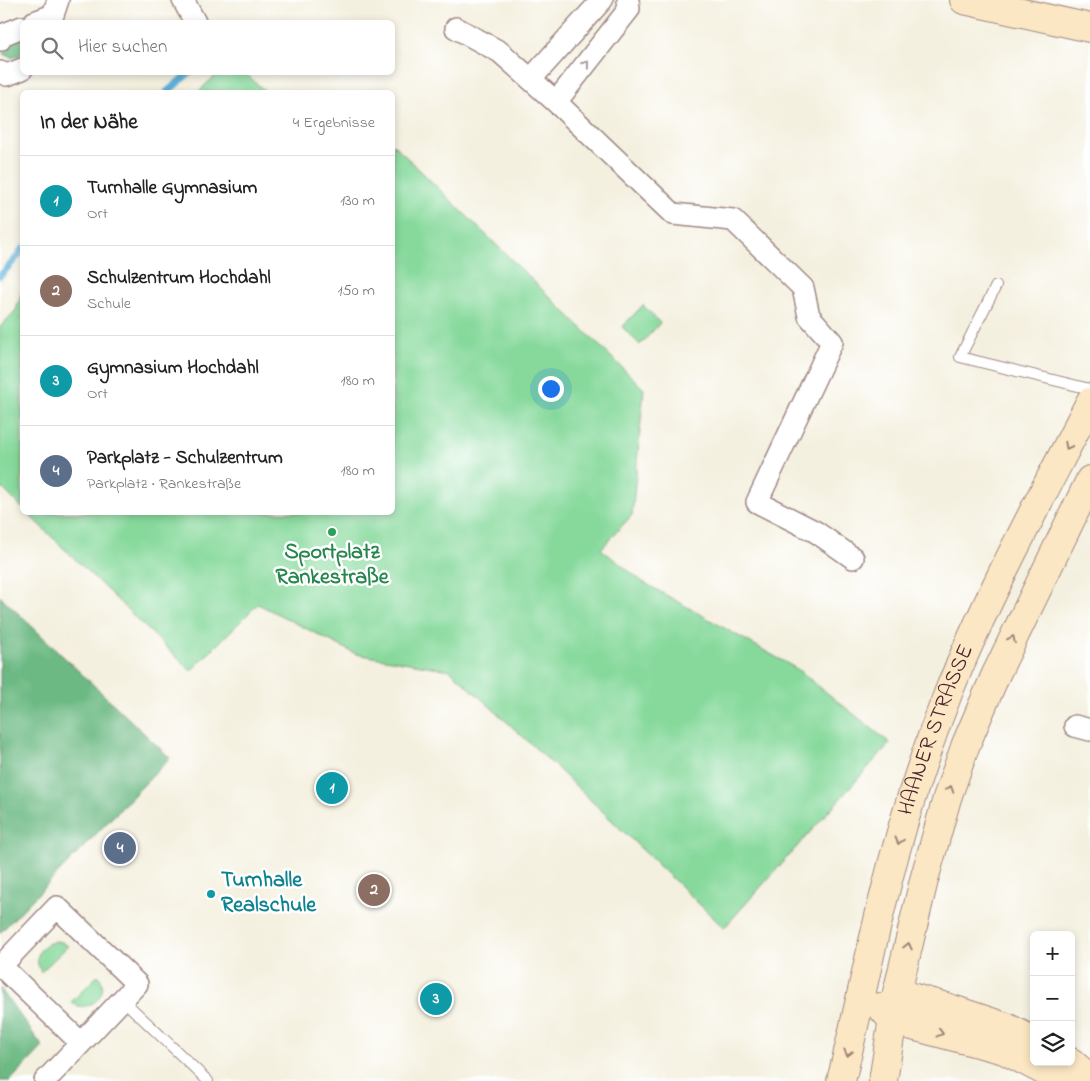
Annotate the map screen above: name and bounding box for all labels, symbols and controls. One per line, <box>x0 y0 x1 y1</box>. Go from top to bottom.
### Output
search box <box>20 20 395 75</box>
icon: search <box>38 34 66 62</box>
text: Hier suchen <box>78 34 167 61</box>
one-way arrow <box>581 61 589 70</box>
text: In der Nähe <box>40 108 138 138</box>
text: 4 Ergebnisse <box>293 111 375 135</box>
text: Turnhalle Gymnasium <box>87 175 257 202</box>
text: 1 <box>53 189 59 213</box>
text: 130 m <box>340 189 375 213</box>
text: Ort <box>87 202 108 226</box>
text: Schulzentrum Hochdahl <box>87 265 271 292</box>
text: 2 <box>52 279 60 303</box>
text: 150 m <box>337 279 375 303</box>
text: Schule <box>87 292 131 316</box>
text: Gymnasium Hochdahl <box>87 355 259 382</box>
text: 3 <box>53 369 59 393</box>
text: 180 m <box>341 369 375 393</box>
your location <box>538 376 564 402</box>
text: Ort <box>87 382 108 406</box>
one-way arrow <box>1064 440 1074 449</box>
text: Parkplatz - Schulzentrum <box>87 445 283 472</box>
text: 4 <box>53 459 59 483</box>
text: 180 m <box>341 459 375 483</box>
text: Parkplatz · Rankestraße <box>87 472 241 496</box>
marker: Sportplatz Rankestraße <box>326 526 338 538</box>
place label: Sportplatz Rankestraße <box>275 537 390 594</box>
one-way arrow <box>1006 635 1016 644</box>
street label: HAANER STRASSE <box>891 640 983 820</box>
pin: 1 <box>316 769 348 807</box>
one-way arrow <box>945 785 955 794</box>
pin: 4 <box>104 829 136 867</box>
one-way arrow <box>894 837 905 846</box>
place label: Turnhalle Realschule <box>221 865 317 922</box>
pin: 2 <box>358 871 390 909</box>
marker: Turnhalle Realschule <box>205 888 217 900</box>
map controls <box>1030 931 1075 1066</box>
button: + <box>1030 931 1075 976</box>
one-way arrow <box>902 942 913 950</box>
button: − <box>1030 976 1075 1021</box>
pin: 3 <box>420 980 452 1018</box>
button: layers <box>1030 1021 1075 1066</box>
one-way arrow <box>935 1027 944 1038</box>
one-way arrow <box>843 1049 854 1058</box>

